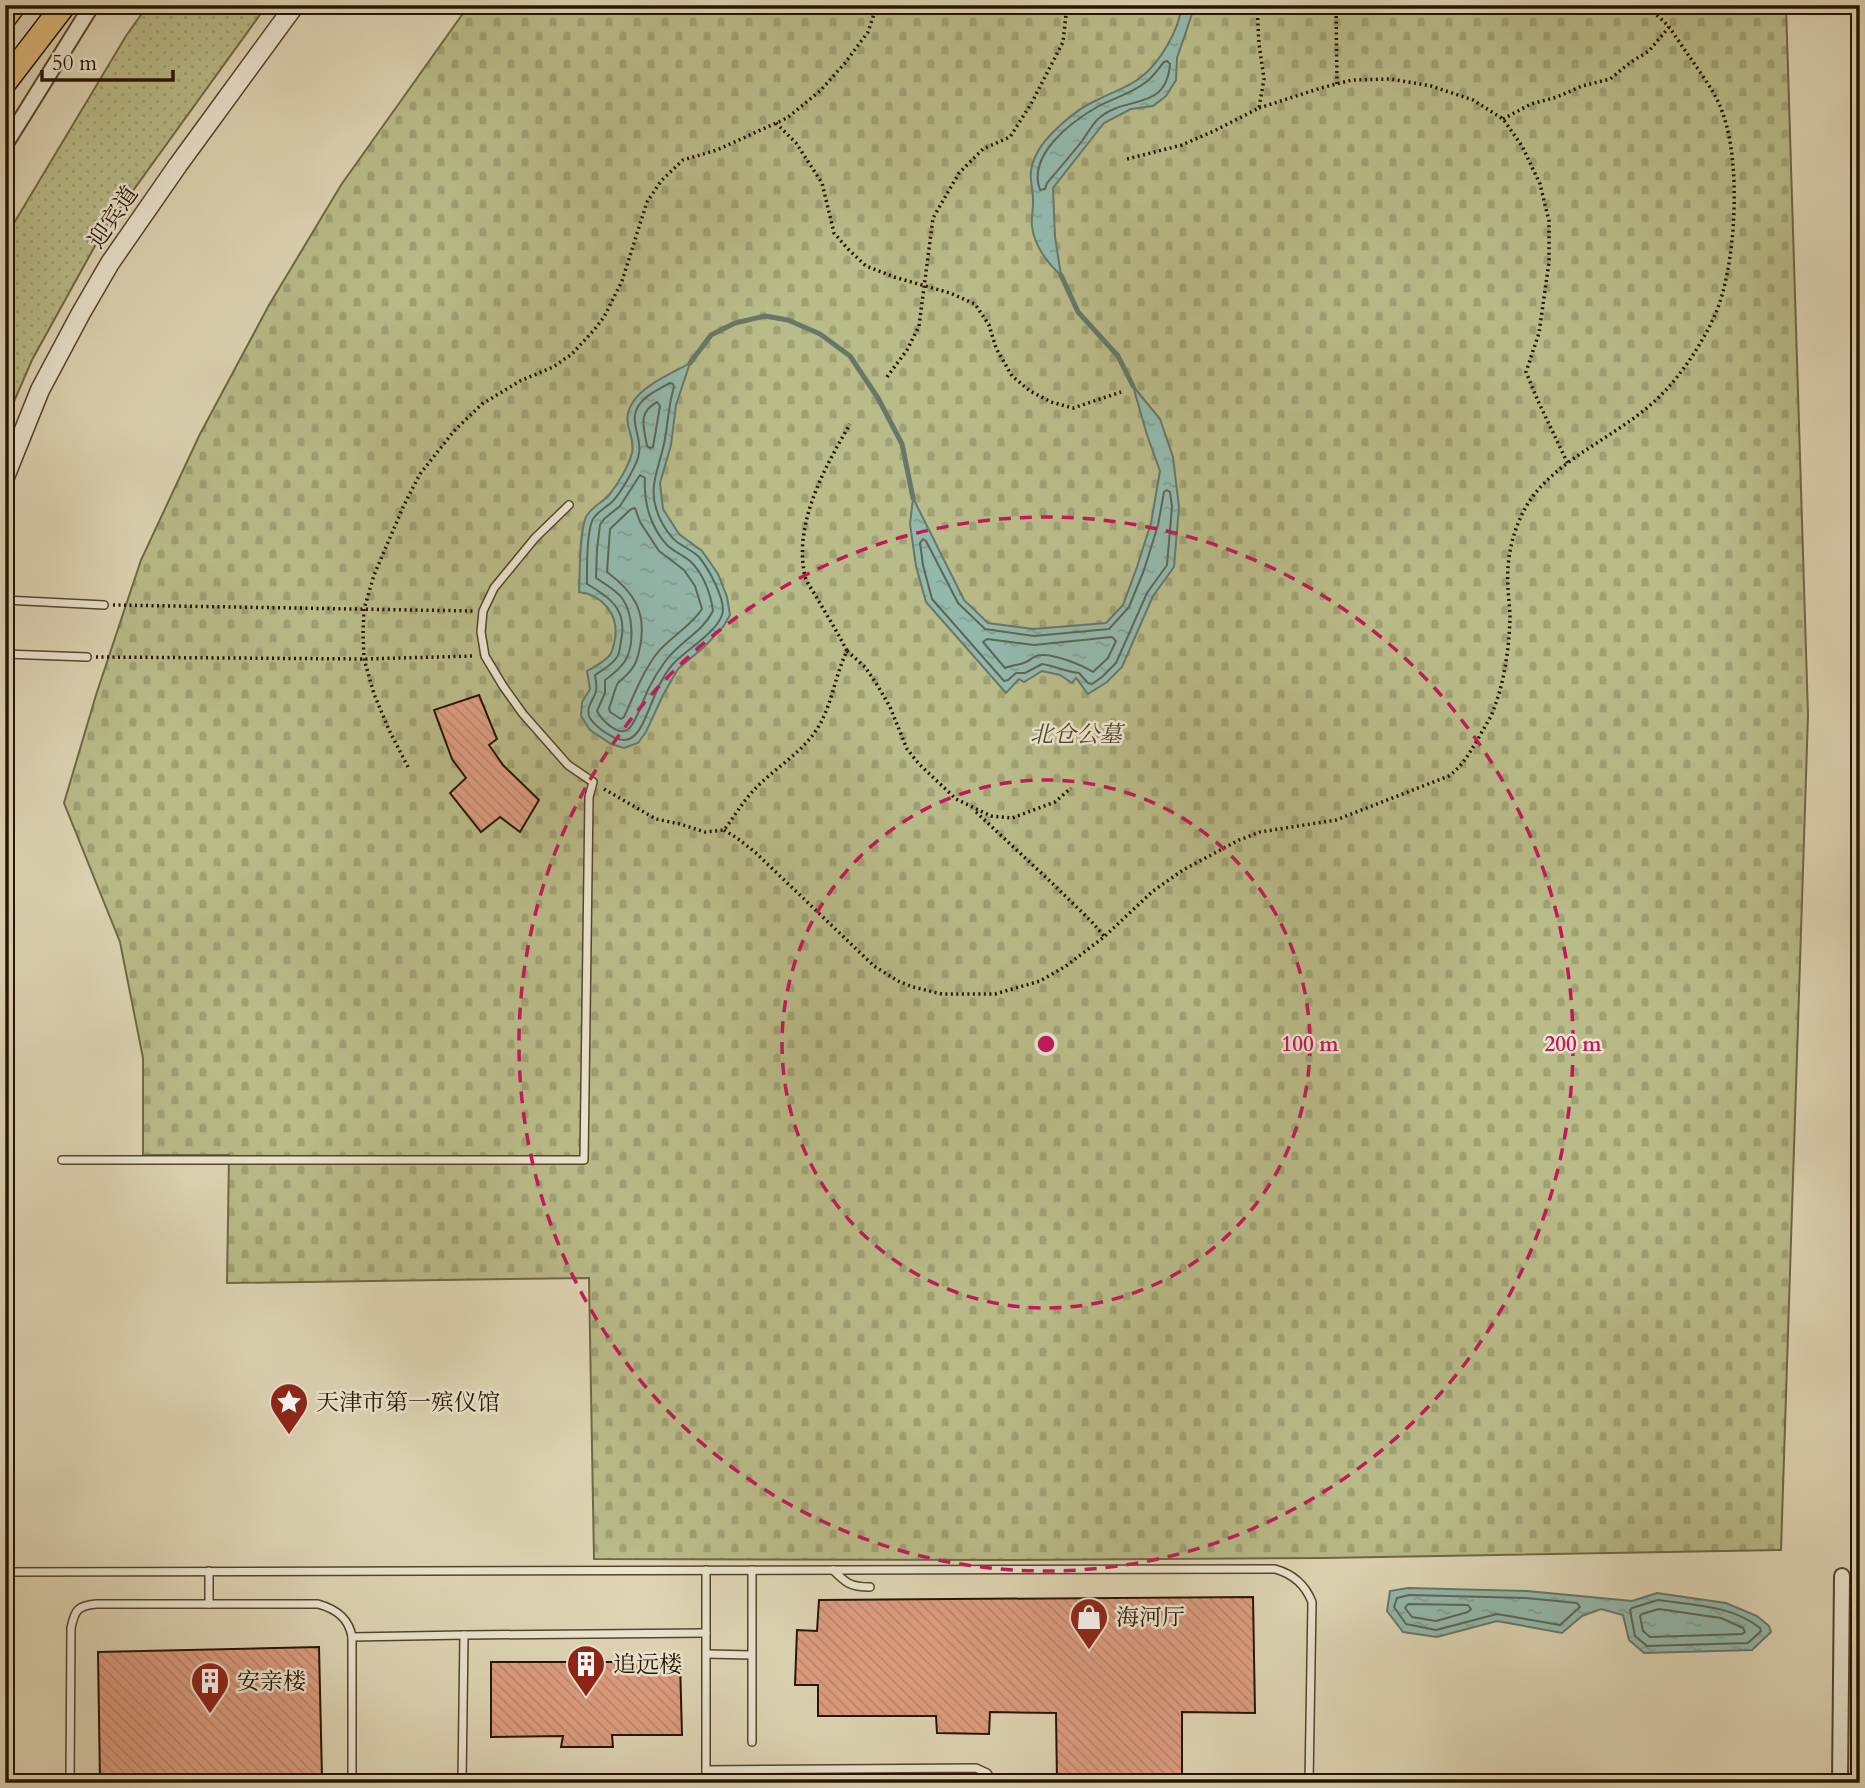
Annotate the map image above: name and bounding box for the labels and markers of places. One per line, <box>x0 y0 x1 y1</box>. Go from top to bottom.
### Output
centre of rings <box>1034 1032 1058 1056</box>
place icon: 天津市第一殡仪馆 <box>268 1381 310 1436</box>
place label: 天津市第一殡仪馆 <box>316 1387 500 1418</box>
shop icon: 海河厅 <box>1068 1596 1110 1651</box>
place label: 海河厅 <box>1116 1602 1185 1633</box>
building icon: 追远楼 <box>565 1643 607 1698</box>
place label: 追远楼 <box>613 1649 682 1680</box>
building icon: 安亲楼 <box>189 1660 231 1715</box>
place label: 安亲楼 <box>237 1666 306 1697</box>

